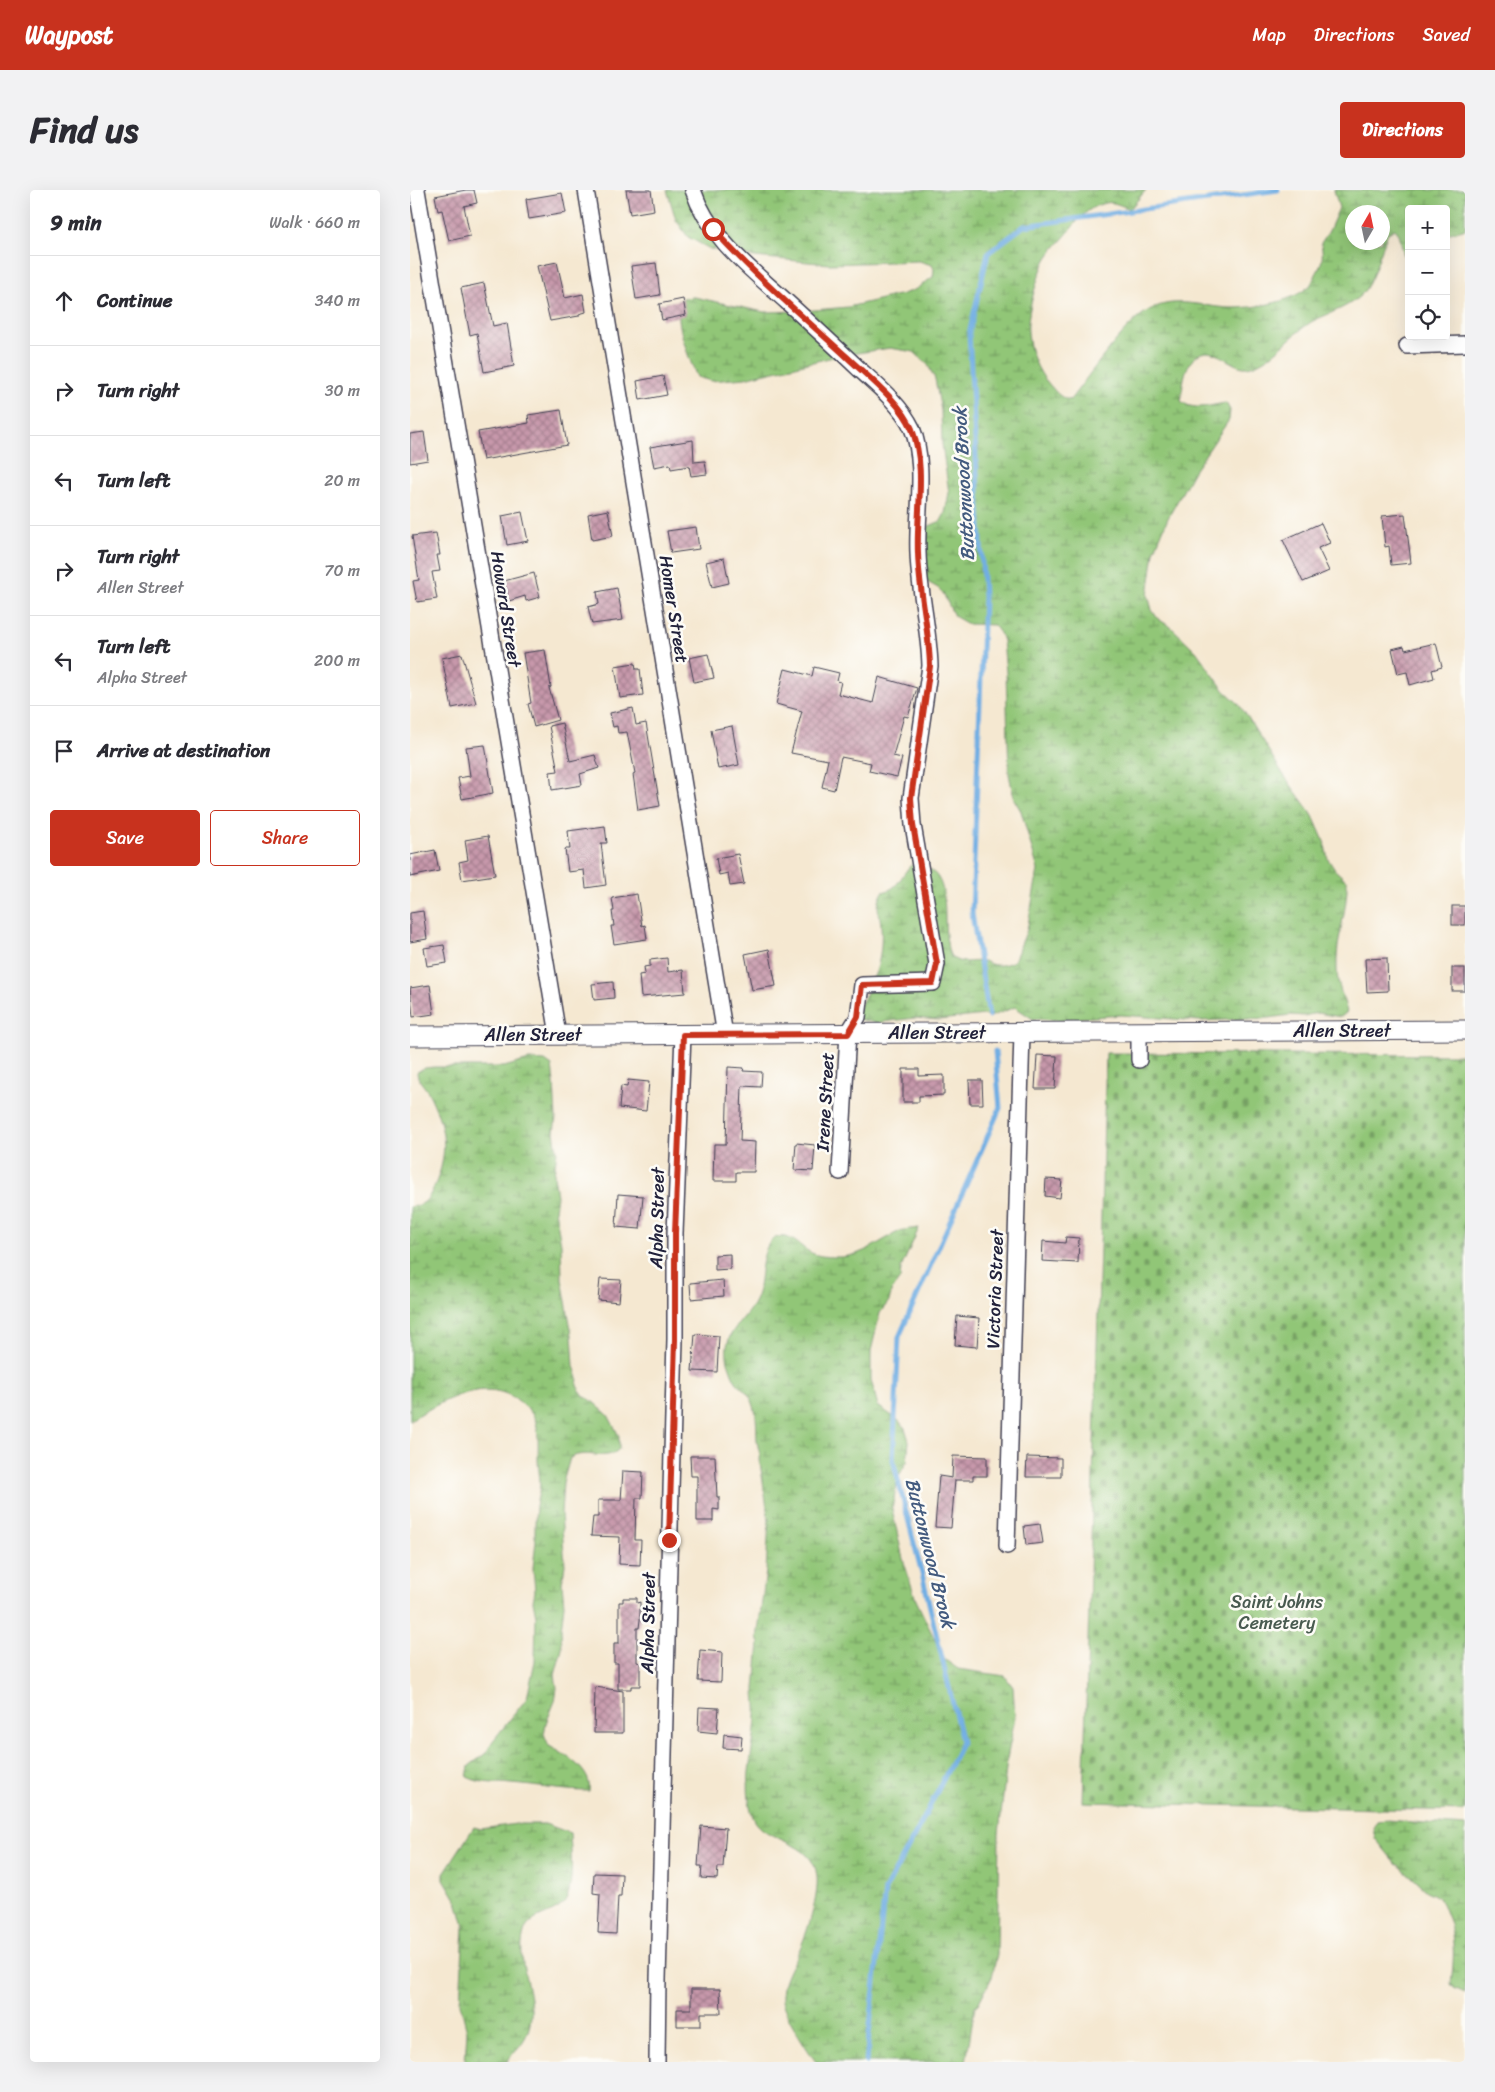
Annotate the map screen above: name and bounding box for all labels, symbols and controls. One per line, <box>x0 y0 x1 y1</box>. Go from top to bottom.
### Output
text: Waypost <box>25 14 113 56</box>
text: Map <box>1253 19 1286 51</box>
text: Directions <box>1314 19 1395 51</box>
text: Saved <box>1423 19 1470 51</box>
text: Find us <box>30 99 138 161</box>
button: Directions <box>1340 102 1465 158</box>
text: 9 min <box>50 204 102 242</box>
north arrow <box>1345 205 1390 250</box>
map controls <box>1405 205 1450 340</box>
button: + <box>1405 205 1450 250</box>
text: Walk · 660 m <box>269 208 360 237</box>
route start <box>702 218 725 241</box>
button: − <box>1405 250 1450 295</box>
text: Continue <box>97 284 173 317</box>
text: 340 m <box>315 286 360 315</box>
icon: ahead <box>50 287 78 315</box>
button: locate <box>1405 295 1450 340</box>
text: Turn right <box>97 374 179 407</box>
text: 30 m <box>325 376 360 405</box>
icon: right <box>50 377 78 405</box>
water label: Buttonwood Brook <box>943 403 984 562</box>
text: Turn left <box>97 464 170 497</box>
text: 20 m <box>324 466 360 495</box>
icon: left <box>50 467 78 495</box>
text: Turn right <box>97 540 179 573</box>
street label: Howard Street <box>481 549 531 670</box>
street label: Homer Street <box>650 553 698 665</box>
text: 70 m <box>324 556 360 585</box>
icon: right <box>50 557 78 585</box>
text: Allen Street <box>97 573 184 602</box>
text: Turn left <box>97 630 170 663</box>
text: 200 m <box>314 646 360 675</box>
icon: left <box>50 647 78 675</box>
text: Alpha Street <box>97 663 187 692</box>
text: Arrive at destination <box>97 734 270 767</box>
icon: arrive <box>50 737 78 765</box>
button: Save <box>50 810 200 866</box>
button: Share <box>210 810 360 866</box>
street label: Allen Street <box>1292 1015 1391 1047</box>
street label: Allen Street <box>887 1017 986 1049</box>
street label: Allen Street <box>483 1019 582 1051</box>
street label: Irene Street <box>806 1052 844 1153</box>
street label: Alpha Street <box>640 1166 674 1270</box>
street label: Victoria Street <box>977 1228 1013 1349</box>
water label: Buttonwood Brook <box>896 1474 966 1635</box>
route end <box>658 1529 681 1552</box>
street label: Alpha Street <box>631 1571 665 1675</box>
park label: Saint Johns Cemetery <box>1231 1586 1324 1639</box>

